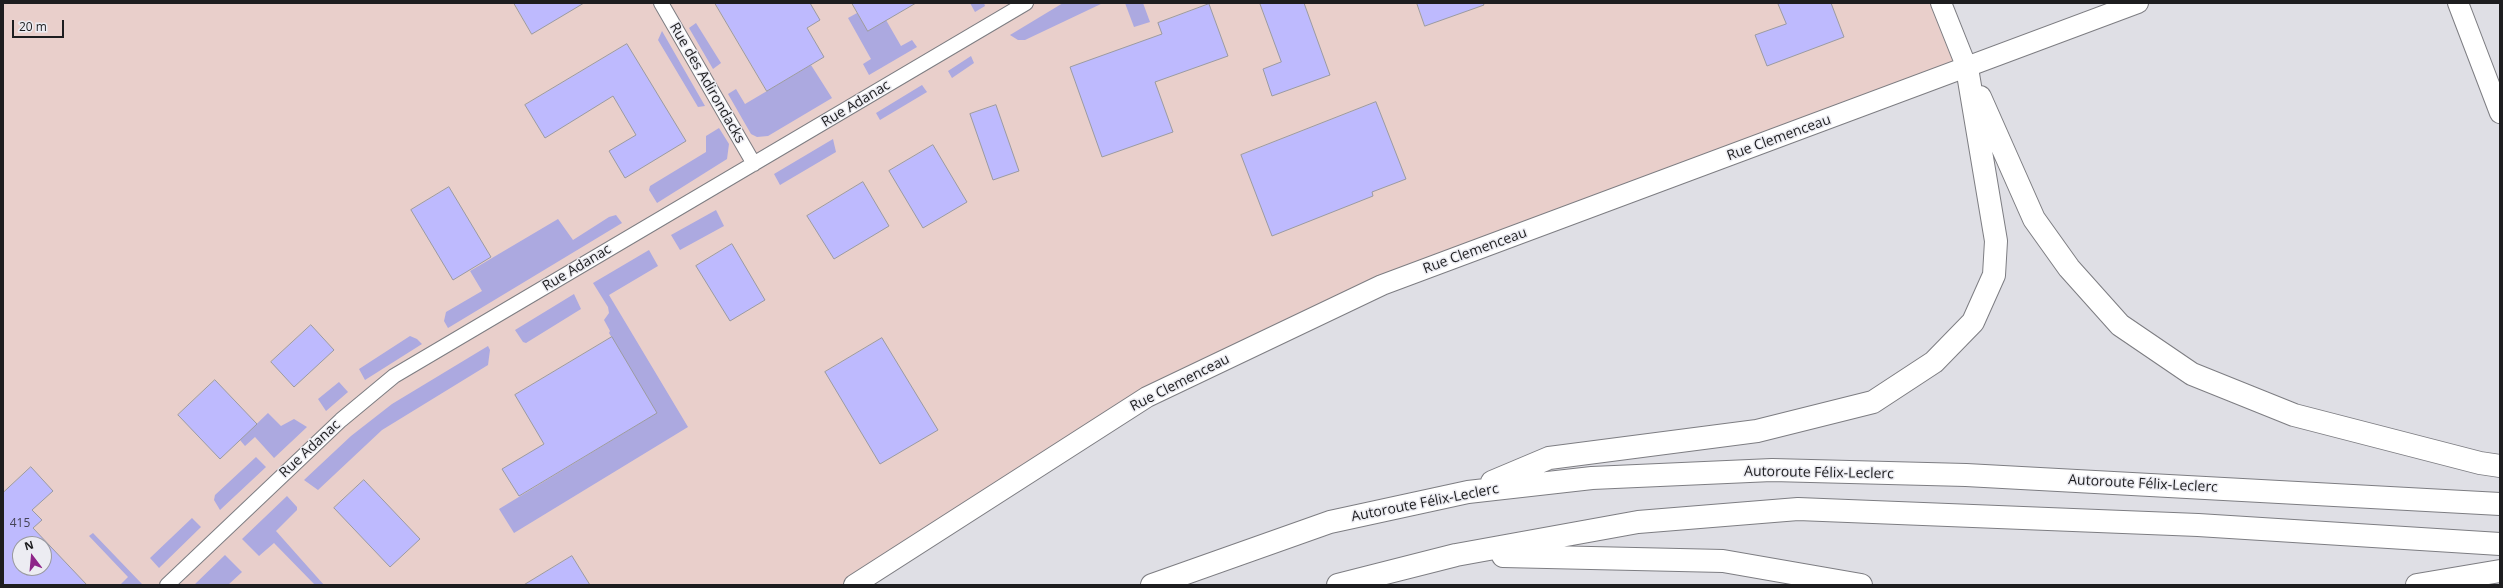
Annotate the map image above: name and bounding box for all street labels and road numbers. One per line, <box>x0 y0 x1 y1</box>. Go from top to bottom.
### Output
street label: Rue des Adirondacks <box>666 20 748 146</box>
street label: Rue Adanac <box>819 77 893 131</box>
street label: Rue Clemenceau <box>1725 111 1833 165</box>
street label: Rue Clemenceau <box>1421 224 1529 278</box>
street label: Rue Adanac <box>540 241 614 295</box>
street label: Rue Clemenceau <box>1128 351 1232 415</box>
street label: Rue Adanac <box>276 417 344 481</box>
street label: Autoroute Félix-Leclerc <box>1744 463 1894 483</box>
street label: Autoroute Félix-Leclerc <box>2068 472 2218 496</box>
street label: Autoroute Félix-Leclerc <box>1350 480 1500 526</box>

